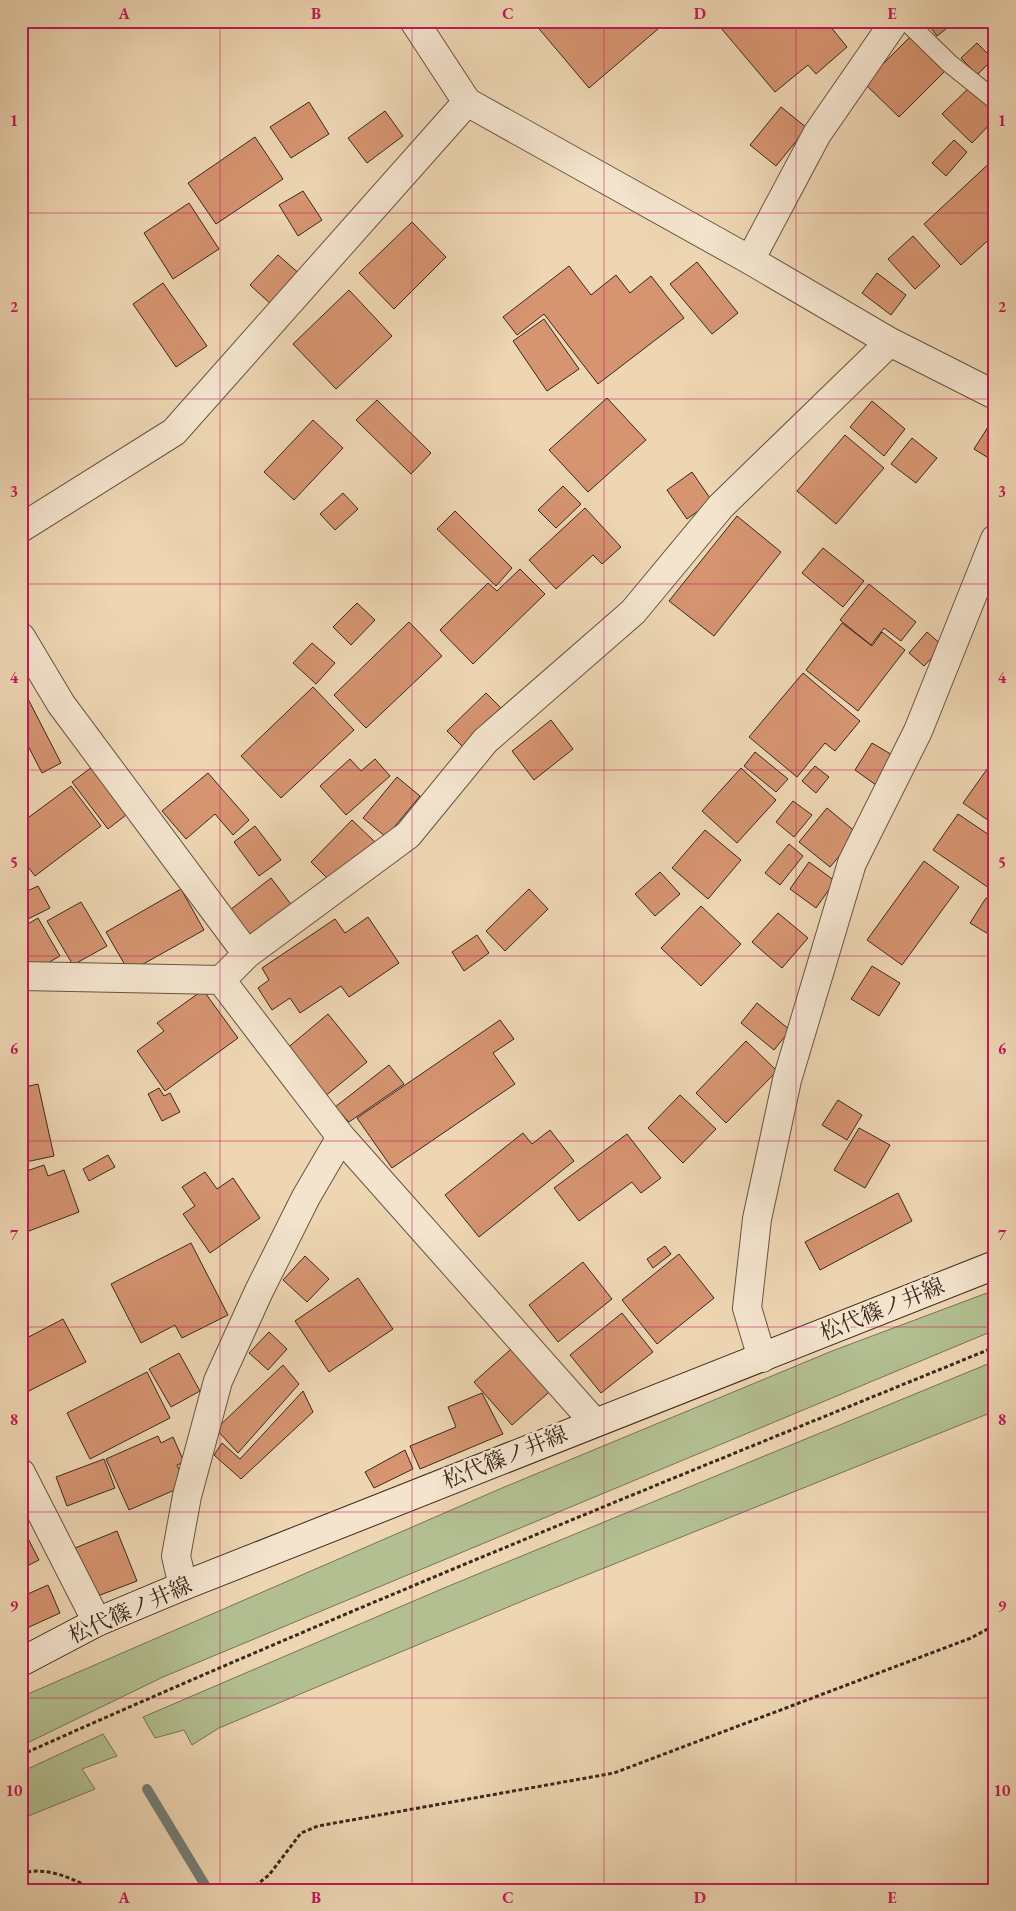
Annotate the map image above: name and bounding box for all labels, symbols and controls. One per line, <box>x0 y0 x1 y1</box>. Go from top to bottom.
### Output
text: A <box>117 3 130 24</box>
text: B <box>311 3 321 24</box>
text: C <box>502 3 514 24</box>
text: D <box>694 3 706 24</box>
text: E <box>887 3 897 24</box>
text: 1 <box>10 110 18 131</box>
text: 1 <box>998 110 1006 131</box>
text: 2 <box>10 296 19 317</box>
text: 2 <box>998 296 1007 317</box>
text: 3 <box>10 481 18 502</box>
text: 3 <box>998 481 1006 502</box>
text: 4 <box>10 667 19 688</box>
text: 4 <box>998 667 1007 688</box>
text: 5 <box>10 852 18 873</box>
text: 5 <box>998 852 1006 873</box>
text: 6 <box>10 1038 19 1059</box>
text: 6 <box>998 1038 1007 1059</box>
text: 7 <box>10 1224 19 1245</box>
text: 7 <box>998 1224 1007 1245</box>
street label: 松代篠ノ井線 <box>815 1271 949 1347</box>
text: 8 <box>10 1409 18 1430</box>
text: 8 <box>998 1409 1006 1430</box>
street label: 松代篠ノ井線 <box>438 1419 572 1495</box>
street label: 松代篠ノ井線 <box>64 1570 196 1650</box>
text: 9 <box>10 1595 19 1616</box>
text: 9 <box>998 1595 1007 1616</box>
text: 10 <box>6 1780 23 1801</box>
text: 10 <box>994 1780 1011 1801</box>
text: A <box>117 1887 130 1908</box>
text: B <box>311 1887 321 1908</box>
text: C <box>502 1887 514 1908</box>
text: D <box>694 1887 706 1908</box>
text: E <box>887 1887 897 1908</box>

